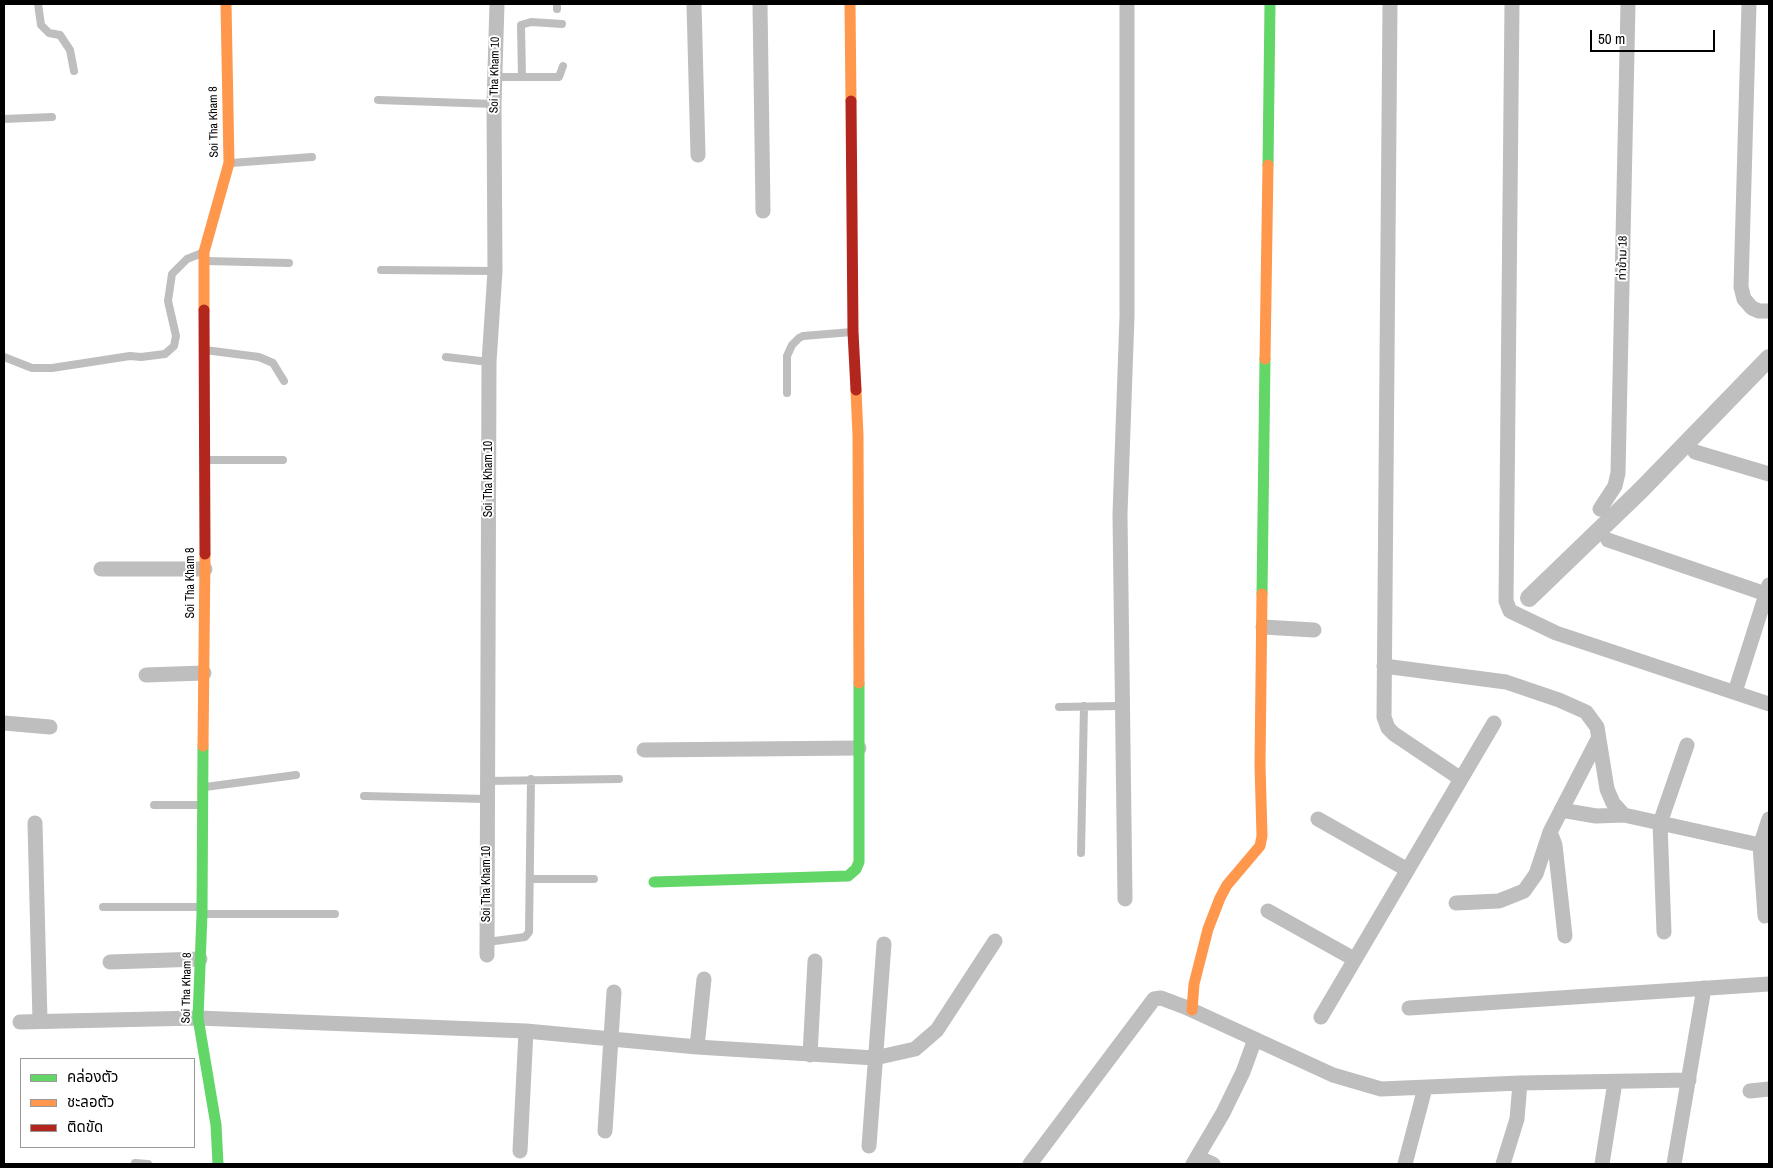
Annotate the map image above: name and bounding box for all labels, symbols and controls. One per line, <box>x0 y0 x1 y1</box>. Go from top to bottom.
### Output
scale bar <box>1593 20 1718 52</box>
text: 50 m <box>1598 28 1625 49</box>
street label: Soi Tha Kham 10 <box>487 37 503 113</box>
street label: Soi Tha Kham 8 <box>206 86 222 158</box>
street label: ท่าข้าม 18 <box>1615 236 1631 280</box>
street label: Soi Tha Kham 10 <box>482 441 496 517</box>
street label: Soi Tha Kham 8 <box>184 547 198 619</box>
street label: Soi Tha Kham 10 <box>480 846 494 922</box>
street label: Soi Tha Kham 8 <box>179 952 195 1024</box>
legend <box>20 1058 195 1148</box>
text: คล่องตัว <box>67 1066 118 1087</box>
text: ชะลอตัว <box>67 1091 114 1112</box>
text: ติดขัด <box>67 1116 103 1137</box>

